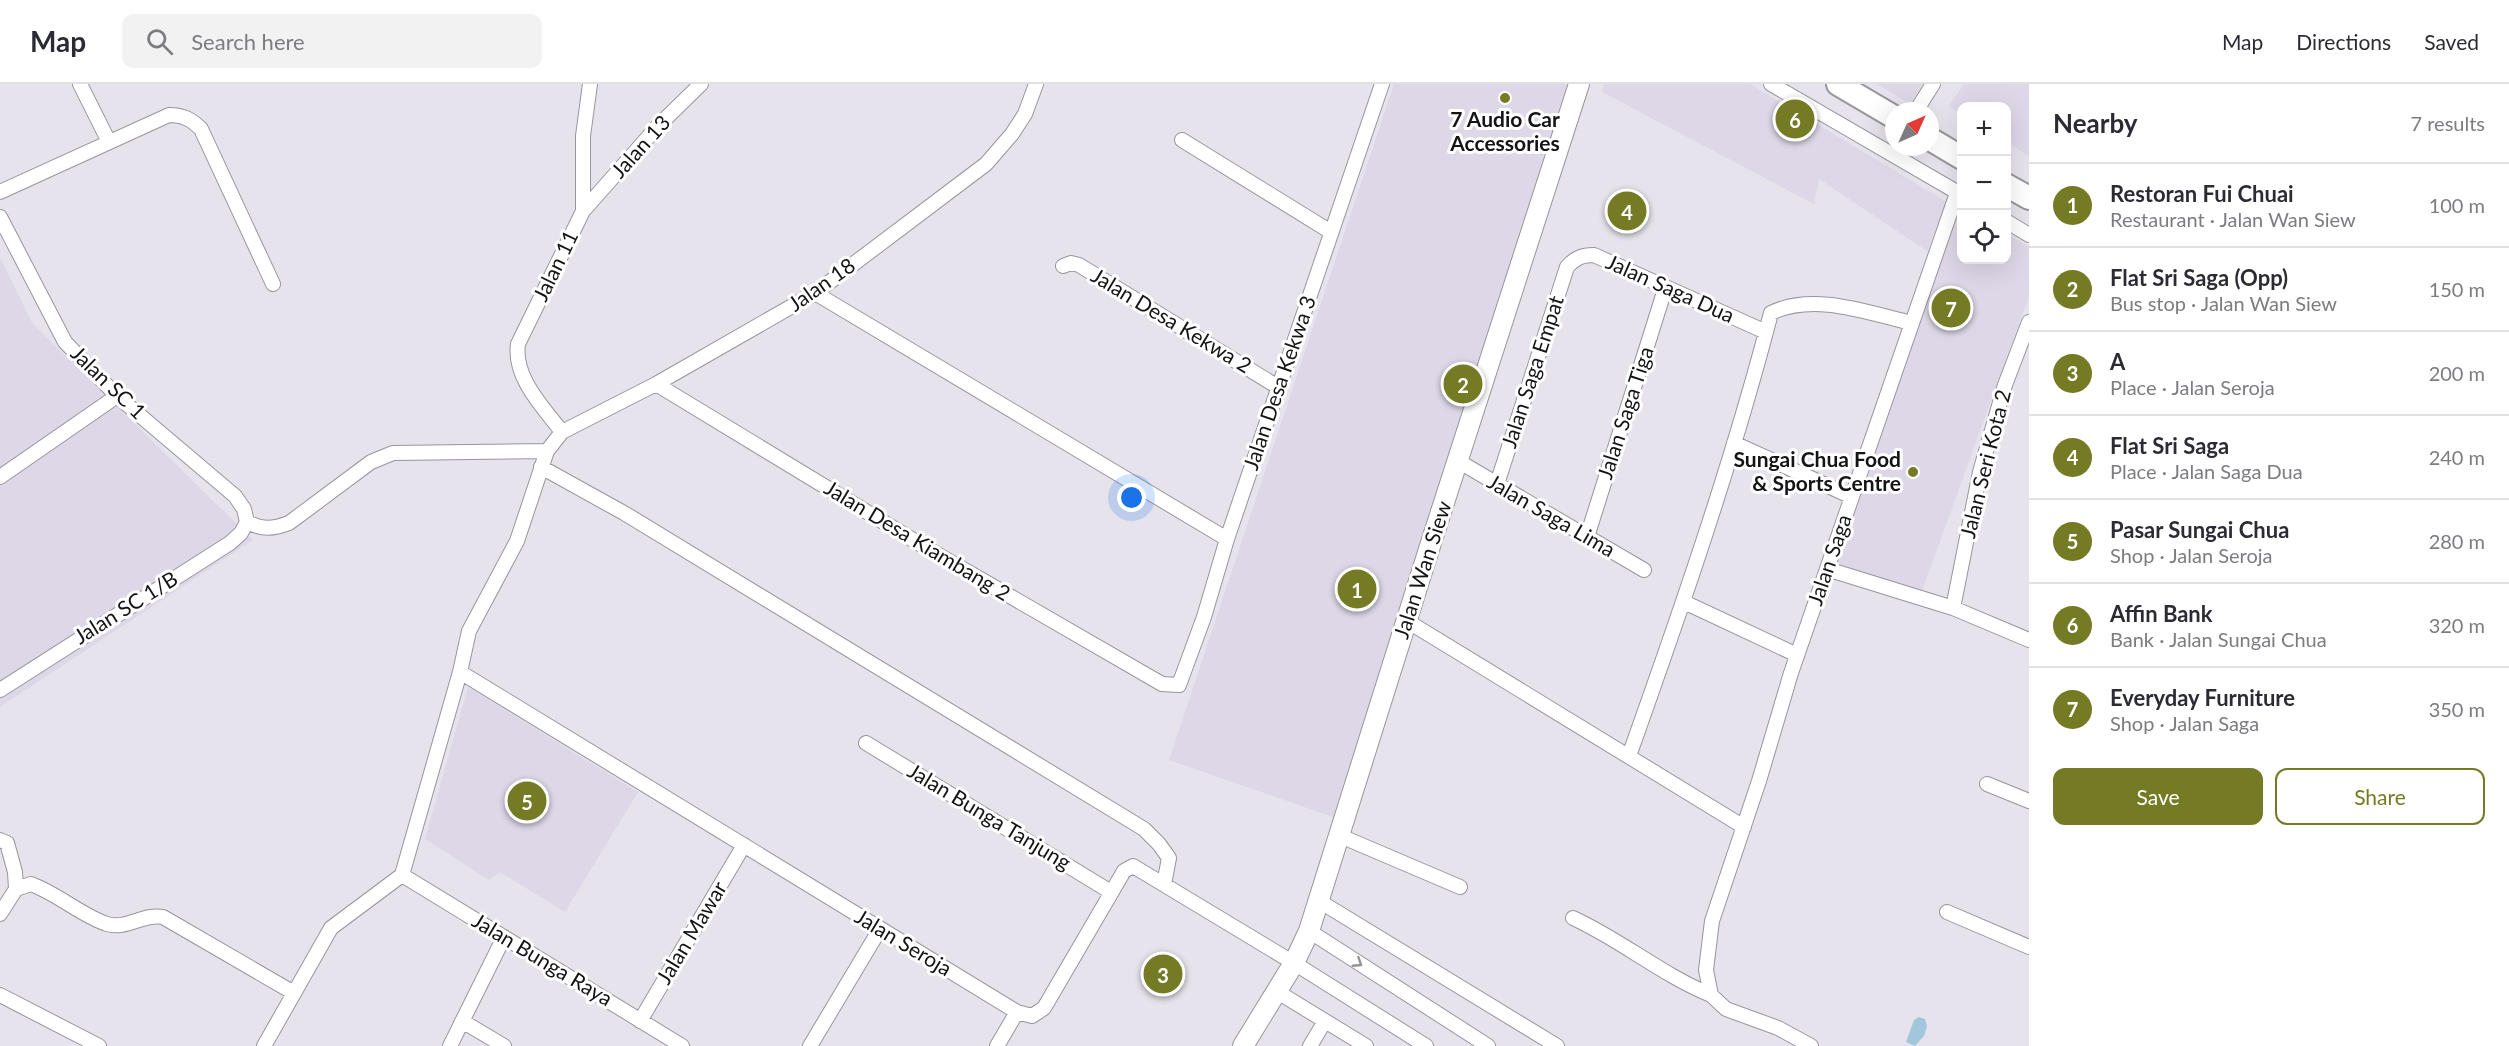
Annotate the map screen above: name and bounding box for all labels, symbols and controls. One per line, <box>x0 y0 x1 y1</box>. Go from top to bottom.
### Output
search box <box>122 14 542 68</box>
text: Map <box>30 24 86 58</box>
icon: search <box>143 25 176 58</box>
text: Search here <box>191 28 305 55</box>
text: Map <box>2222 29 2263 54</box>
text: Directions <box>2296 29 2391 54</box>
text: Saved <box>2424 29 2479 54</box>
marker: 7 Audio Car Accessories <box>1498 91 1512 105</box>
pin: 6 <box>1776 96 1814 141</box>
north arrow <box>1885 102 1939 156</box>
map controls <box>1957 102 2011 264</box>
button: + <box>1957 102 2011 156</box>
place label: 7 Audio Car Accessories <box>1449 106 1560 155</box>
text: Nearby <box>2053 107 2138 139</box>
street label: Jalan 13 <box>605 109 675 183</box>
text: 7 results <box>2410 111 2485 135</box>
button: − <box>1957 156 2011 210</box>
text: Restoran Fui Chuai <box>2110 180 2294 207</box>
pin: 4 <box>1608 188 1646 234</box>
text: 1 <box>2067 193 2078 217</box>
text: 100 m <box>2429 193 2485 217</box>
text: Restaurant · Jalan Wan Siew <box>2110 207 2356 231</box>
button: locate <box>1957 210 2011 264</box>
street label: Jalan 11 <box>527 226 582 305</box>
street label: Jalan Saga Dua <box>1603 248 1739 327</box>
street label: Jalan 18 <box>783 252 859 316</box>
street label: Jalan Desa Kekwa 2 <box>1087 262 1256 377</box>
text: Flat Sri Saga (Opp) <box>2110 264 2288 291</box>
text: 2 <box>2067 277 2078 301</box>
text: 150 m <box>2429 277 2485 301</box>
pin: 7 <box>1932 286 1970 330</box>
text: Bus stop · Jalan Wan Siew <box>2110 291 2337 315</box>
street label: Jalan Desa Kekwa 3 <box>1237 292 1320 473</box>
street label: Jalan Saga Empat <box>1495 292 1568 451</box>
street label: Jalan SC 1 <box>66 340 152 424</box>
street label: Jalan Saga Tiga <box>1591 343 1658 482</box>
text: A <box>2110 348 2125 375</box>
text: 3 <box>2067 361 2078 385</box>
text: 200 m <box>2429 361 2485 385</box>
pin: 2 <box>1444 362 1482 406</box>
text: Place · Jalan Seroja <box>2110 375 2275 399</box>
street label: Jalan Seri Kota 2 <box>1954 387 2015 541</box>
text: Flat Sri Saga <box>2110 432 2229 459</box>
text: 4 <box>2067 445 2078 469</box>
text: 240 m <box>2429 445 2485 469</box>
place label: Sungai Chua Food & Sports Centre <box>1733 446 1901 495</box>
text: Place · Jalan Saga Dua <box>2110 459 2303 483</box>
marker: Sungai Chua Food & Sports Centre <box>1906 465 1920 479</box>
street label: Jalan Saga Lima <box>1483 468 1620 561</box>
street label: Jalan Desa Kiambang 2 <box>820 474 1015 605</box>
your location <box>1117 483 1146 512</box>
street label: Jalan Wan Siew <box>1388 497 1456 641</box>
street label: Jalan Saga <box>1801 511 1856 608</box>
text: Pasar Sungai Chua <box>2110 516 2289 543</box>
text: 5 <box>2067 529 2078 553</box>
text: 280 m <box>2429 529 2485 553</box>
text: Shop · Jalan Seroja <box>2110 543 2272 567</box>
street label: Jalan SC 1/B <box>69 565 182 648</box>
pin: 1 <box>1338 566 1376 612</box>
text: Affin Bank <box>2110 600 2213 627</box>
text: 6 <box>2067 613 2078 637</box>
text: 320 m <box>2429 613 2485 637</box>
text: Bank · Jalan Sungai Chua <box>2110 627 2327 651</box>
text: Everyday Furniture <box>2110 684 2295 711</box>
text: 7 <box>2067 697 2078 721</box>
text: 350 m <box>2429 697 2485 721</box>
text: Shop · Jalan Saga <box>2110 711 2259 735</box>
street label: Jalan Bunga Tanjung <box>904 757 1076 874</box>
button: Save <box>2053 768 2263 825</box>
button: Share <box>2275 768 2485 825</box>
pin: 5 <box>508 778 546 824</box>
street label: Jalan Mawar <box>650 876 731 988</box>
street label: Jalan Seroja <box>851 903 957 980</box>
street label: Jalan Bunga Raya <box>468 907 617 1010</box>
pin: 3 <box>1144 952 1182 996</box>
one-way arrow <box>1351 956 1362 967</box>

